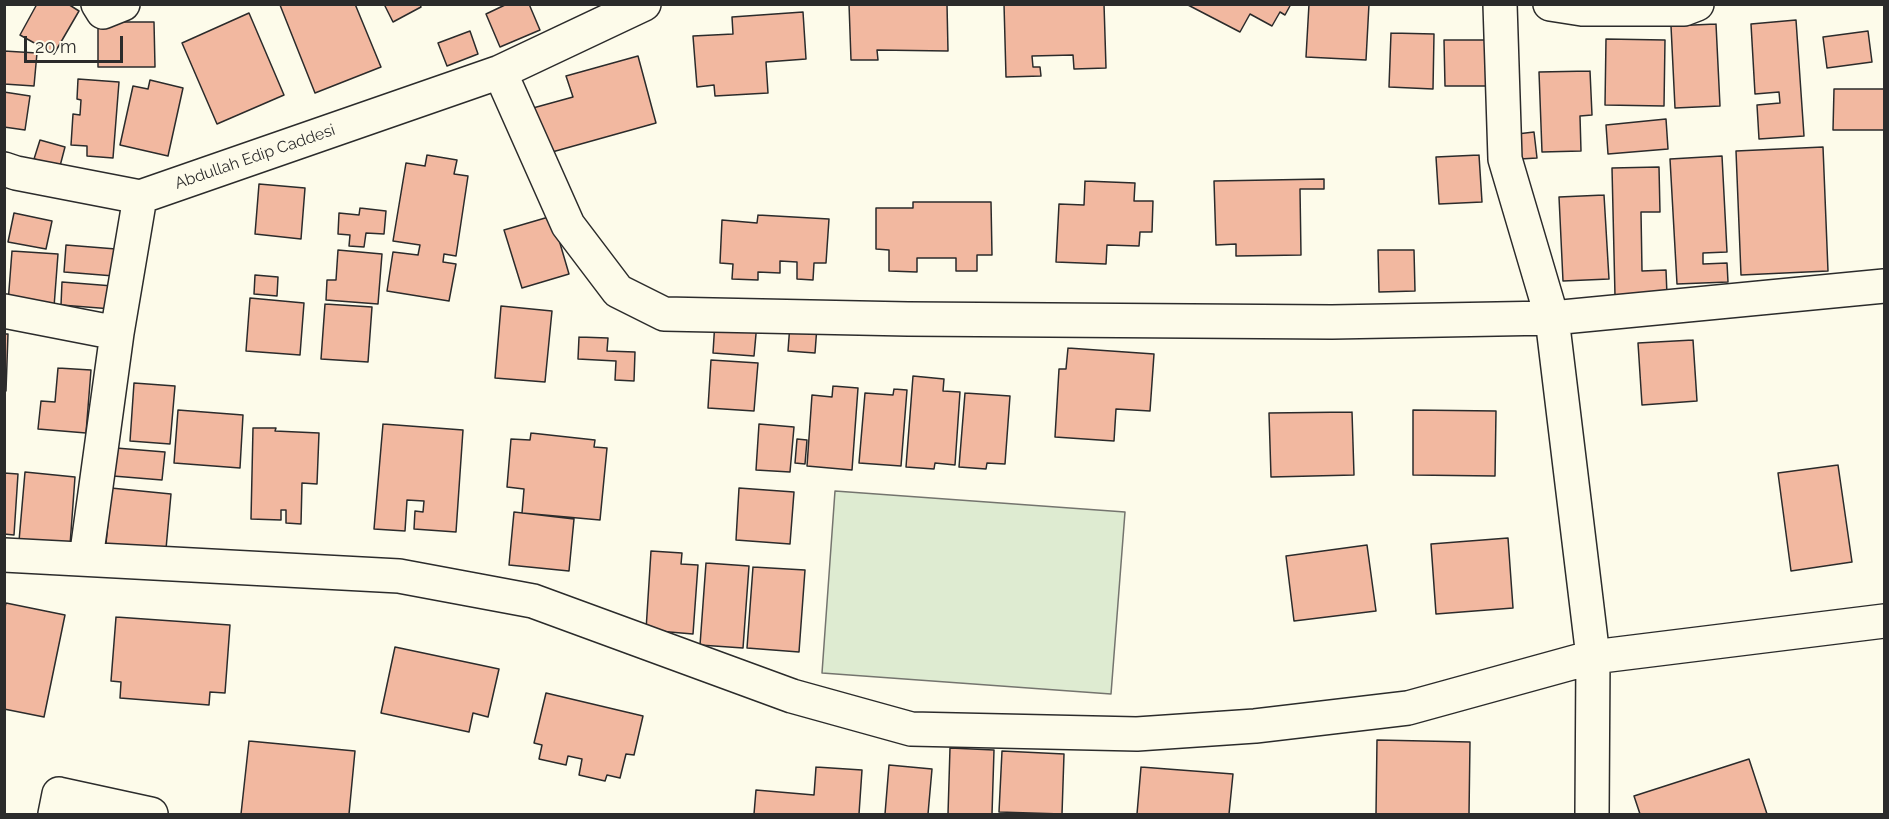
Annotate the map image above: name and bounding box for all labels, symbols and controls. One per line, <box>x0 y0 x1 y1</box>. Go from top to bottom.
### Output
scale bar <box>27 24 126 62</box>
text: 20 m <box>35 36 77 57</box>
street label: Abdullah Edip Caddesi <box>172 121 338 193</box>

